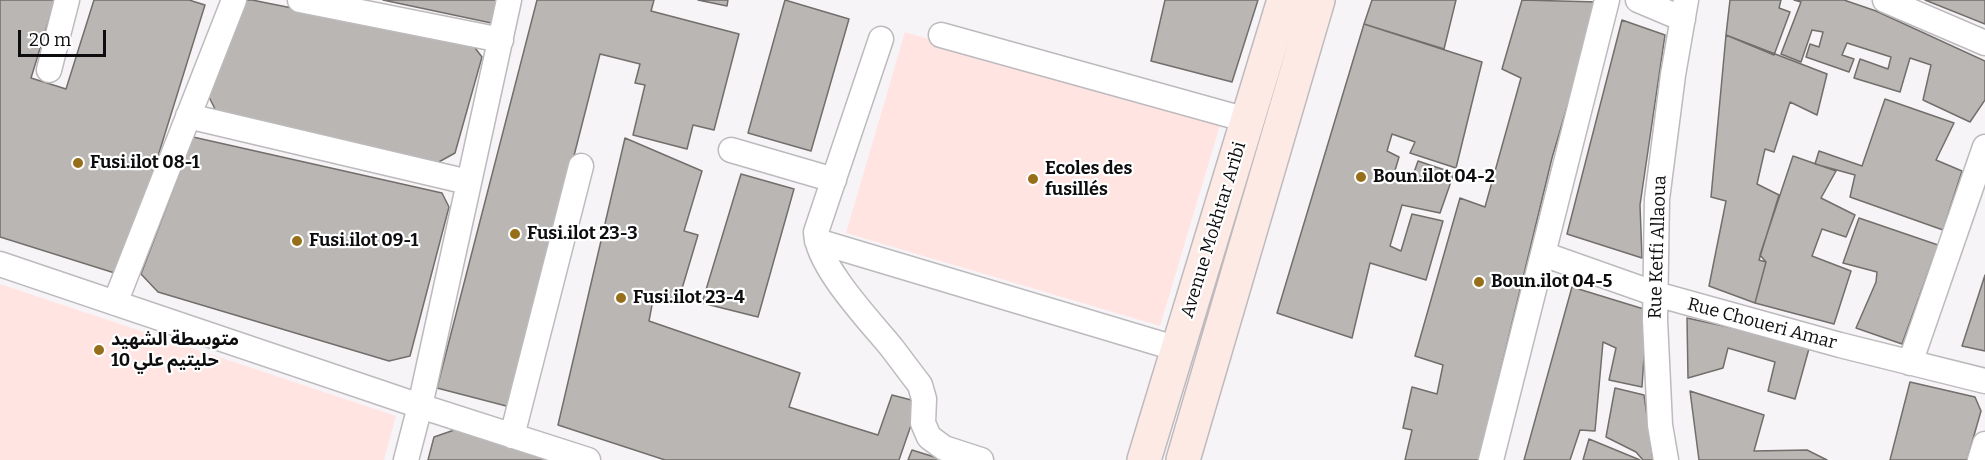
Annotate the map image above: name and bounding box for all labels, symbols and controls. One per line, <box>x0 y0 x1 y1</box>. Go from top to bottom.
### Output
scale bar <box>21 18 110 56</box>
text: 20 m <box>29 29 71 51</box>
street label: Avenue Mokhtar Aribi <box>1177 139 1251 321</box>
place label: Fusi.ilot 08-1 <box>90 152 199 174</box>
marker: Fusi.ilot 08-1 <box>71 156 85 170</box>
place label: Ecoles des fusillés <box>1045 158 1132 201</box>
place label: Boun.ilot 04-2 <box>1373 166 1495 188</box>
marker: Boun.ilot 04-2 <box>1354 170 1368 184</box>
marker: Ecoles des fusillés <box>1026 172 1040 186</box>
street label: Rue Ketfi Allaoua <box>1645 175 1671 319</box>
place label: Fusi.ilot 23-3 <box>527 223 638 245</box>
marker: Fusi.ilot 23-3 <box>508 227 522 241</box>
place label: Fusi.ilot 09-1 <box>309 230 418 252</box>
marker: Fusi.ilot 09-1 <box>290 234 304 248</box>
place label: Boun.ilot 04-5 <box>1491 271 1612 293</box>
marker: Boun.ilot 04-5 <box>1472 275 1486 289</box>
place label: Fusi.ilot 23-4 <box>633 287 745 309</box>
marker: Fusi.ilot 23-4 <box>614 291 628 305</box>
street label: Rue Choueri Amar <box>1685 294 1839 354</box>
place label: متوسطة الشهيد حليتيم علي 10 <box>111 329 239 372</box>
marker: متوسطة الشهيد حليتيم علي 10 <box>92 343 106 357</box>

